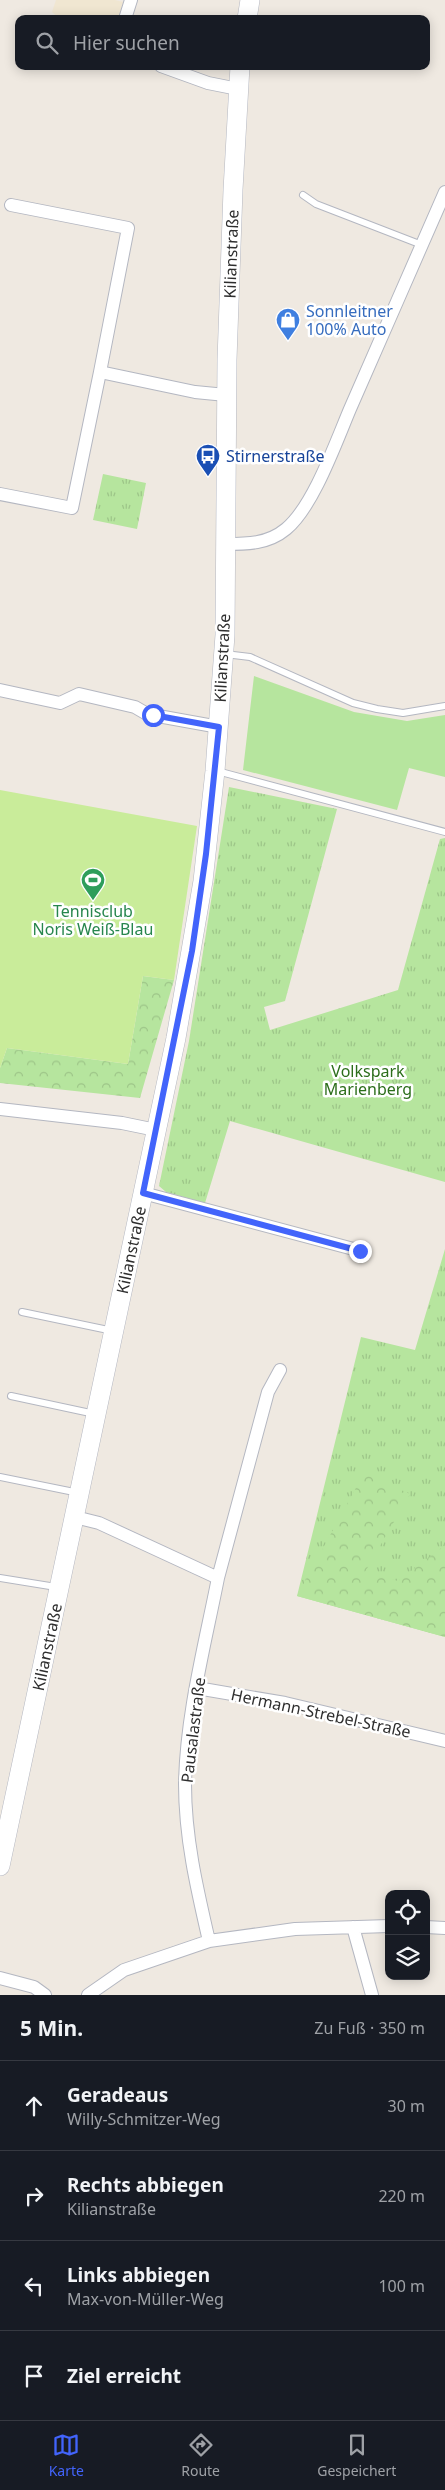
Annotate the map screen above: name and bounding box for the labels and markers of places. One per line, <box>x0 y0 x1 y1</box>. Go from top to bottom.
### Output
place label: Sonnleitner 100% Auto <box>306 300 393 340</box>
shop icon: Sonnleitner 100% Auto <box>275 307 301 341</box>
bus stop icon: Stirnerstraße <box>195 443 221 477</box>
place label: Stirnerstraße <box>226 445 325 467</box>
sports icon: Tennisclub Noris Weiß-Blau <box>80 867 106 901</box>
place label: Tennisclub Noris Weiß-Blau <box>33 900 153 940</box>

